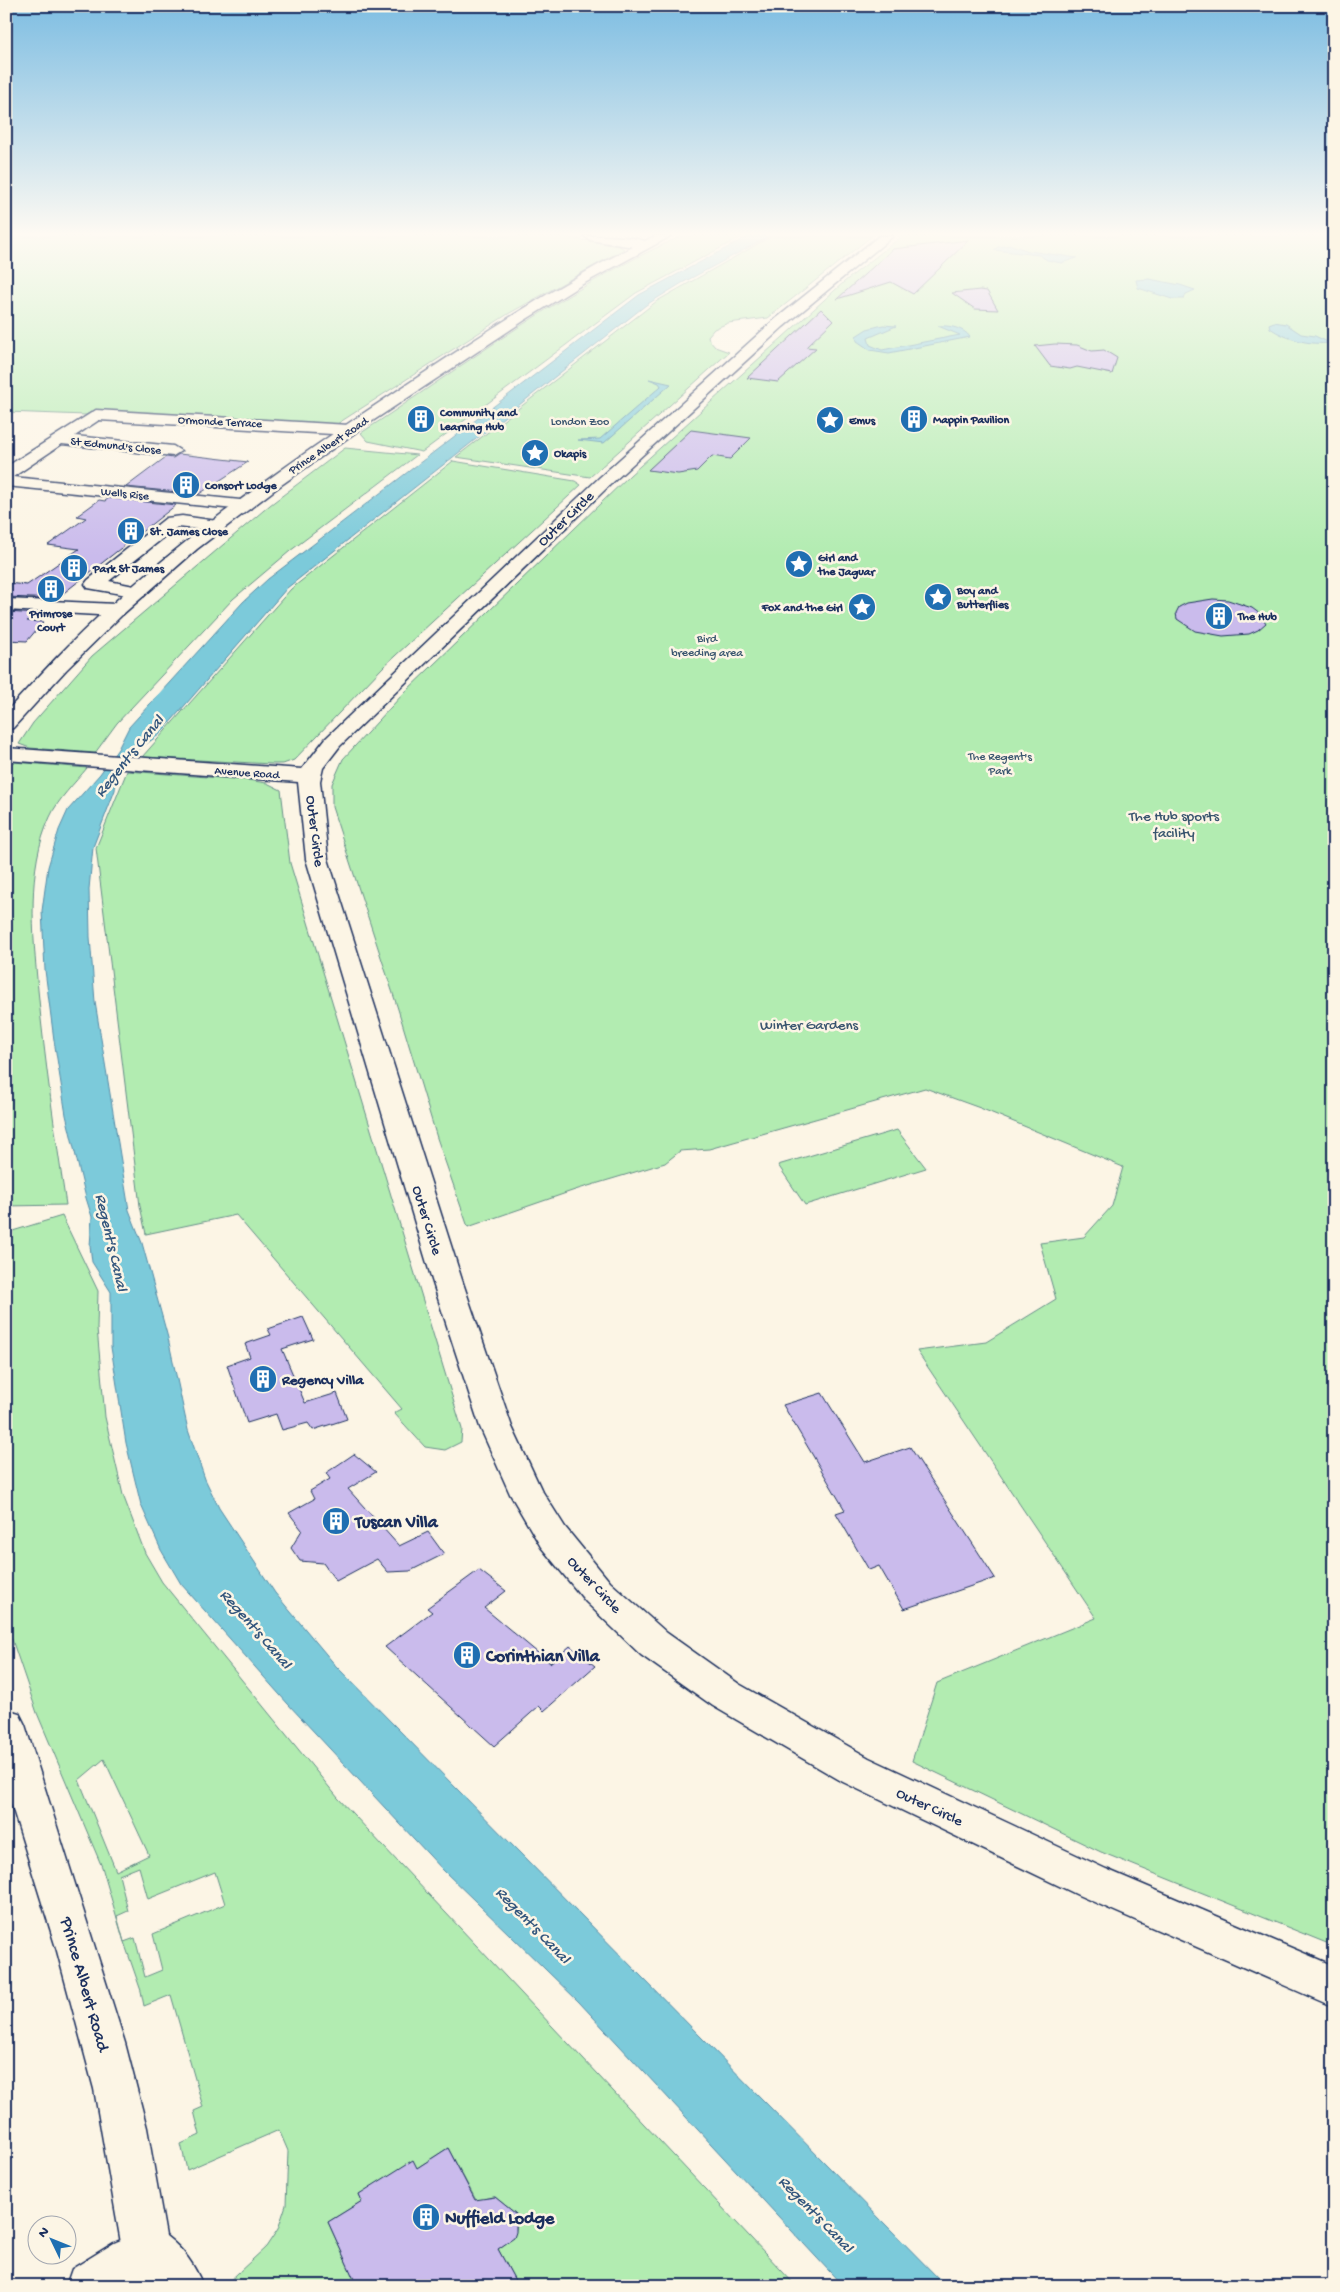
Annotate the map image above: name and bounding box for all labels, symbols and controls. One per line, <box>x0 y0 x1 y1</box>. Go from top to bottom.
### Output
building icon: Community and Learning Hub <box>406 404 436 434</box>
building icon: Mappin Pavilion <box>899 404 929 434</box>
place icon: Emus <box>815 405 845 435</box>
place label: Community and Learning Hub <box>439 407 519 435</box>
street label: Ormonde Terrace <box>177 414 263 432</box>
street label: Prince Albert Road <box>286 414 372 479</box>
place label: Mappin Pavilion <box>933 414 1010 428</box>
place label: Emus <box>848 415 876 429</box>
park label: London Zoo <box>551 416 609 430</box>
street label: St Edmund's Close <box>70 435 163 459</box>
place icon: Okapis <box>520 438 550 468</box>
place label: Okapis <box>554 448 587 462</box>
building icon: Consort Lodge <box>171 470 201 500</box>
place label: Consort Lodge <box>204 480 278 494</box>
street label: Wells Rise <box>100 485 150 505</box>
street label: Outer Circle <box>534 488 599 551</box>
building icon: St. James Close <box>116 516 146 546</box>
place label: St. James Close <box>150 526 229 540</box>
place icon: Girl and the Jaguar <box>784 549 814 579</box>
place label: Girl and the Jaguar <box>817 552 877 580</box>
building icon: Park St James <box>59 553 89 583</box>
place label: Park St James <box>92 563 165 577</box>
building icon: Primrose Court <box>36 574 66 604</box>
place icon: Boy and Butterflies <box>923 582 953 612</box>
place label: Boy and Butterflies <box>956 585 1009 613</box>
place icon: Fox and the Girl <box>847 592 877 622</box>
building icon: The Hub <box>1204 601 1234 631</box>
place label: Fox and the Girl <box>761 602 843 616</box>
place label: Primrose Court <box>28 608 73 636</box>
place label: The Hub <box>1237 611 1278 625</box>
park label: Bird breeding area <box>671 633 743 661</box>
water label: Regent's Canal <box>92 711 170 802</box>
park label: The Regent's Park <box>967 751 1032 779</box>
street label: Avenue Road <box>214 765 281 783</box>
street label: Outer Circle <box>301 795 327 868</box>
park label: The Hub sports facility <box>1128 808 1219 843</box>
park label: Winter Gardens <box>760 1017 859 1035</box>
street label: Outer Circle <box>407 1184 445 1258</box>
water label: Regent's Canal <box>89 1192 130 1295</box>
building icon: Regency Villa <box>248 1364 278 1394</box>
place label: Regency Villa <box>281 1372 364 1390</box>
building icon: Tuscan Villa <box>321 1506 351 1536</box>
place label: Tuscan Villa <box>353 1513 439 1534</box>
street label: Outer Circle <box>563 1553 625 1618</box>
water label: Regent's Canal <box>215 1587 295 1675</box>
building icon: Corinthian Villa <box>452 1640 482 1670</box>
place label: Corinthian Villa <box>485 1647 600 1668</box>
street label: Outer Circle <box>893 1785 966 1831</box>
water label: Regent's Canal <box>490 1884 574 1970</box>
street label: Prince Albert Road <box>54 1914 113 2056</box>
water label: Regent's Canal <box>773 2173 857 2259</box>
building icon: Nuffield Lodge <box>411 2202 441 2232</box>
place label: Nuffield Lodge <box>445 2209 555 2230</box>
north arrow <box>28 2214 78 2264</box>
text: N <box>35 2224 54 2242</box>

